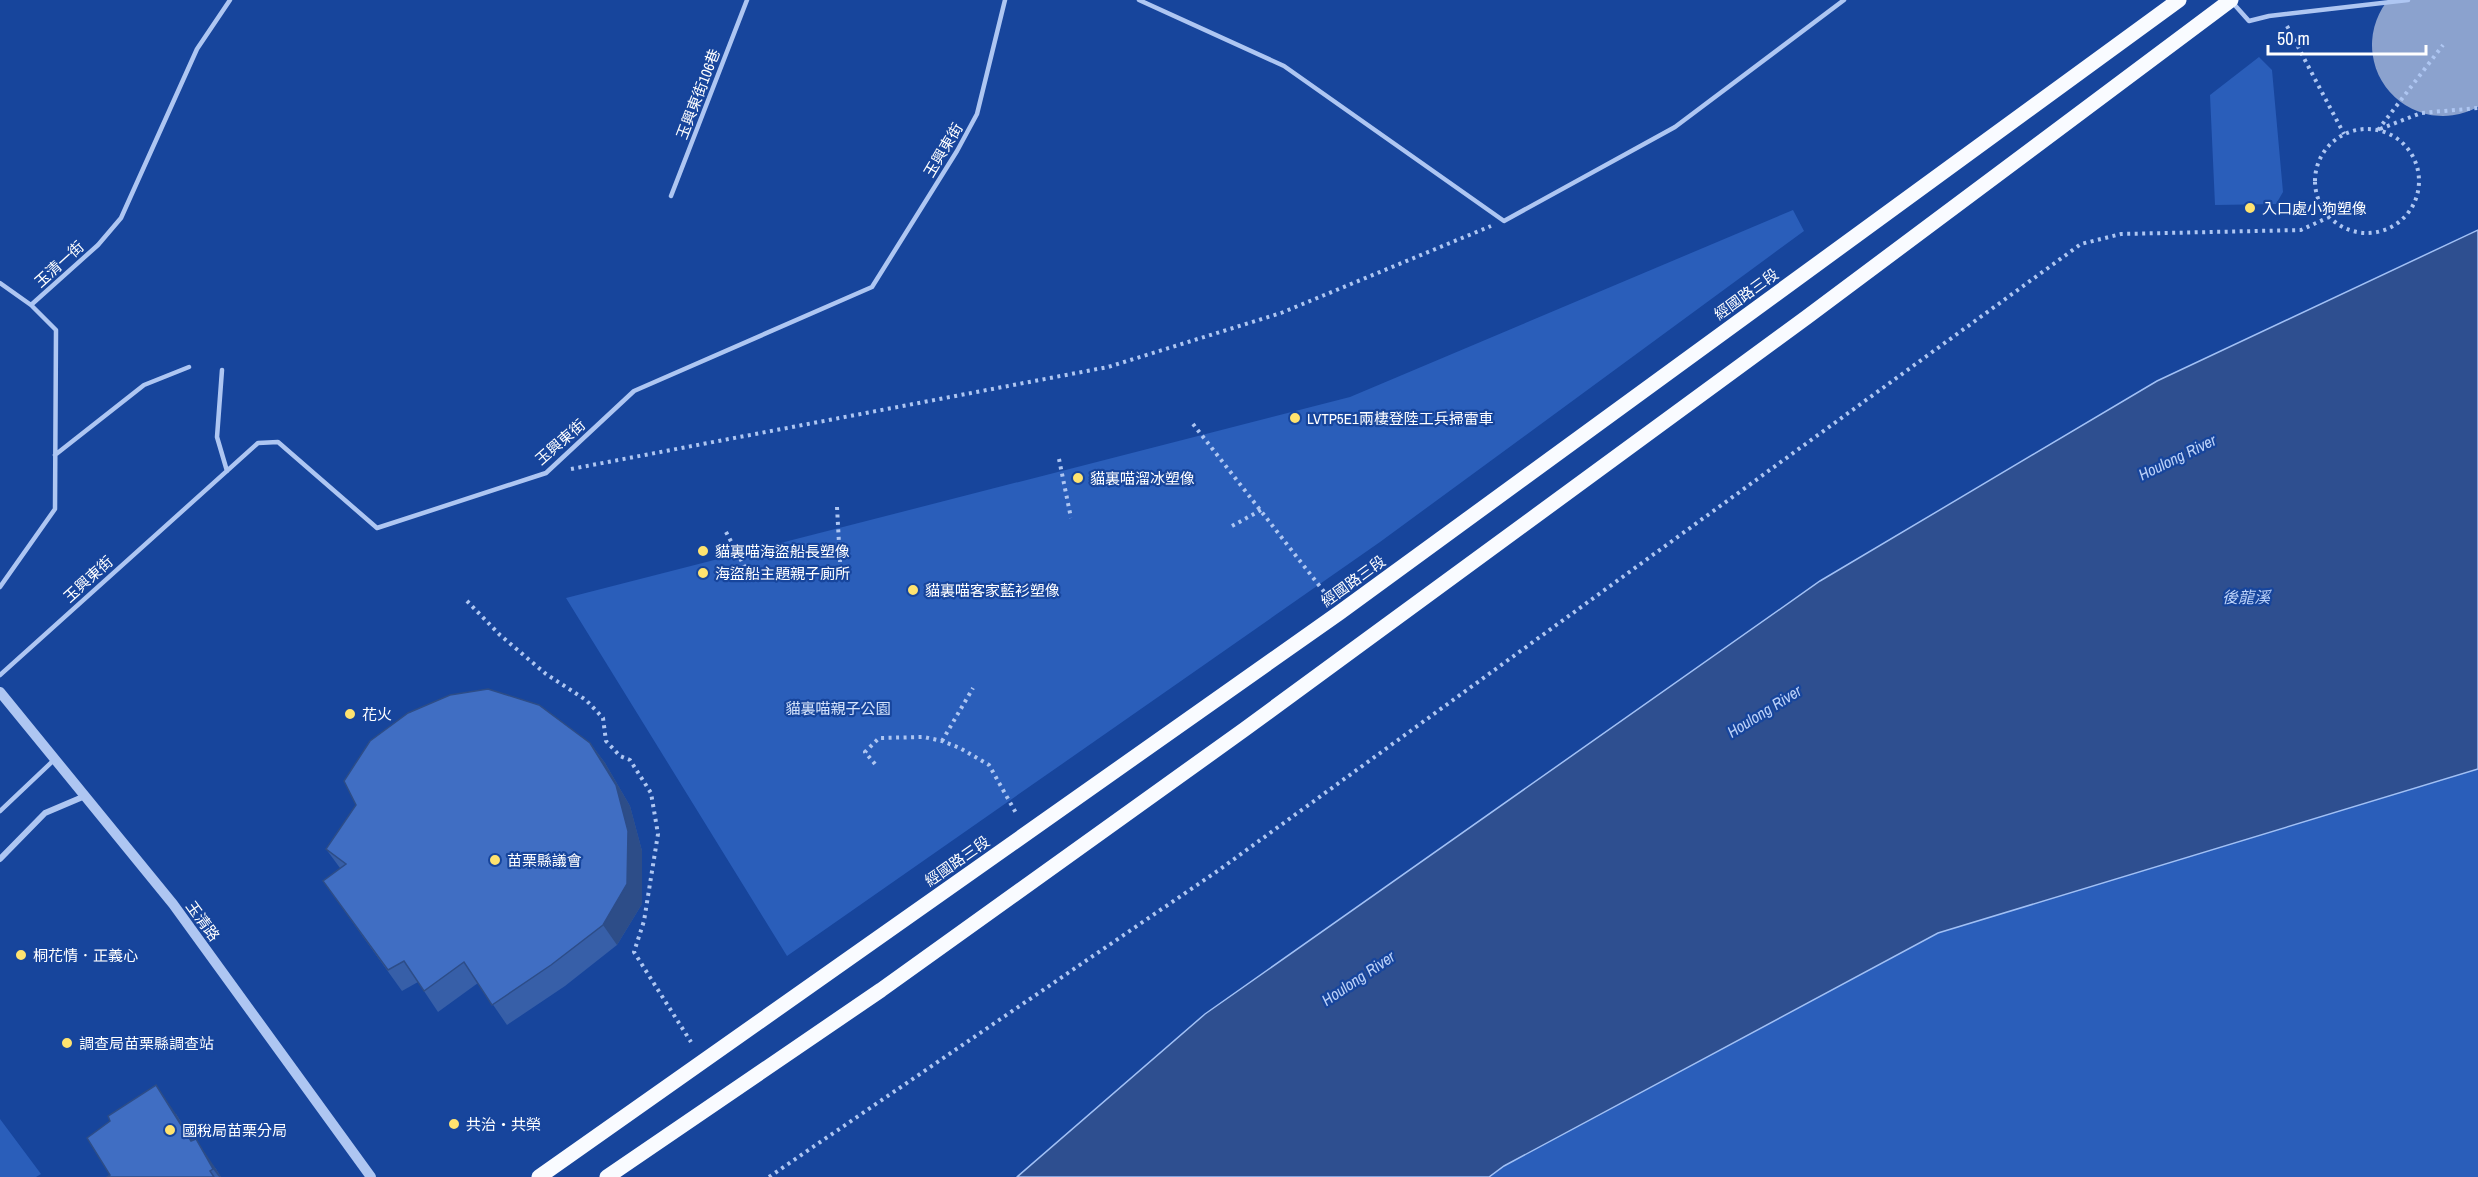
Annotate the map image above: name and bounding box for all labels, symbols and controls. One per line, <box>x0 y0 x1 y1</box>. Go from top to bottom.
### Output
scale bar <box>2268 18 2426 56</box>
text: 50 m <box>2277 26 2310 51</box>
street label: 玉興東街106巷 <box>671 46 725 142</box>
street label: 玉興東街 <box>919 119 967 181</box>
place label: 入口處小狗塑像 <box>2262 198 2367 219</box>
marker: 入口處小狗塑像 <box>2243 201 2257 215</box>
street label: 玉清一街 <box>30 236 88 292</box>
street label: 經國路三段 <box>1709 263 1783 325</box>
place label: LVTP5E1兩棲登陸工兵掃雷車 <box>1307 408 1494 429</box>
marker: LVTP5E1兩棲登陸工兵掃雷車 <box>1288 411 1302 425</box>
street label: 玉興東街 <box>530 414 590 470</box>
water label: Houlong River <box>2134 428 2220 485</box>
place label: 貓裏喵溜冰塑像 <box>1090 468 1195 489</box>
marker: 貓裏喵溜冰塑像 <box>1071 471 1085 485</box>
place label: 貓裏喵海盜船長塑像 <box>715 541 850 562</box>
marker: 貓裏喵海盜船長塑像 <box>696 544 710 558</box>
street label: 經國路三段 <box>1316 550 1390 612</box>
street label: 玉興東街 <box>59 551 117 607</box>
place label: 海盜船主題親子廁所 <box>715 563 850 584</box>
marker: 海盜船主題親子廁所 <box>696 566 710 580</box>
place label: 貓裏喵客家藍衫塑像 <box>925 580 1060 601</box>
marker: 貓裏喵客家藍衫塑像 <box>906 583 920 597</box>
water label: 後龍溪 <box>2222 586 2272 608</box>
water label: Houlong River <box>1723 679 1806 743</box>
park label: 貓裏喵親子公園 <box>785 698 891 719</box>
place label: 花火 <box>362 704 392 725</box>
marker: 花火 <box>343 707 357 721</box>
street label: 經國路三段 <box>920 831 994 891</box>
place label: 苗栗縣議會 <box>507 850 582 871</box>
marker: 苗栗縣議會 <box>488 853 502 867</box>
street label: 玉清路 <box>181 897 225 945</box>
place label: 桐花情．正義心 <box>33 945 138 966</box>
water label: Houlong River <box>1317 945 1399 1011</box>
marker: 桐花情．正義心 <box>14 948 28 962</box>
place label: 調查局苗栗縣調查站 <box>79 1033 214 1054</box>
marker: 調查局苗栗縣調查站 <box>60 1036 74 1050</box>
place label: 共治‧共榮 <box>466 1114 541 1135</box>
marker: 共治‧共榮 <box>447 1117 461 1131</box>
place label: 國稅局苗栗分局 <box>182 1120 287 1141</box>
marker: 國稅局苗栗分局 <box>163 1123 177 1137</box>

